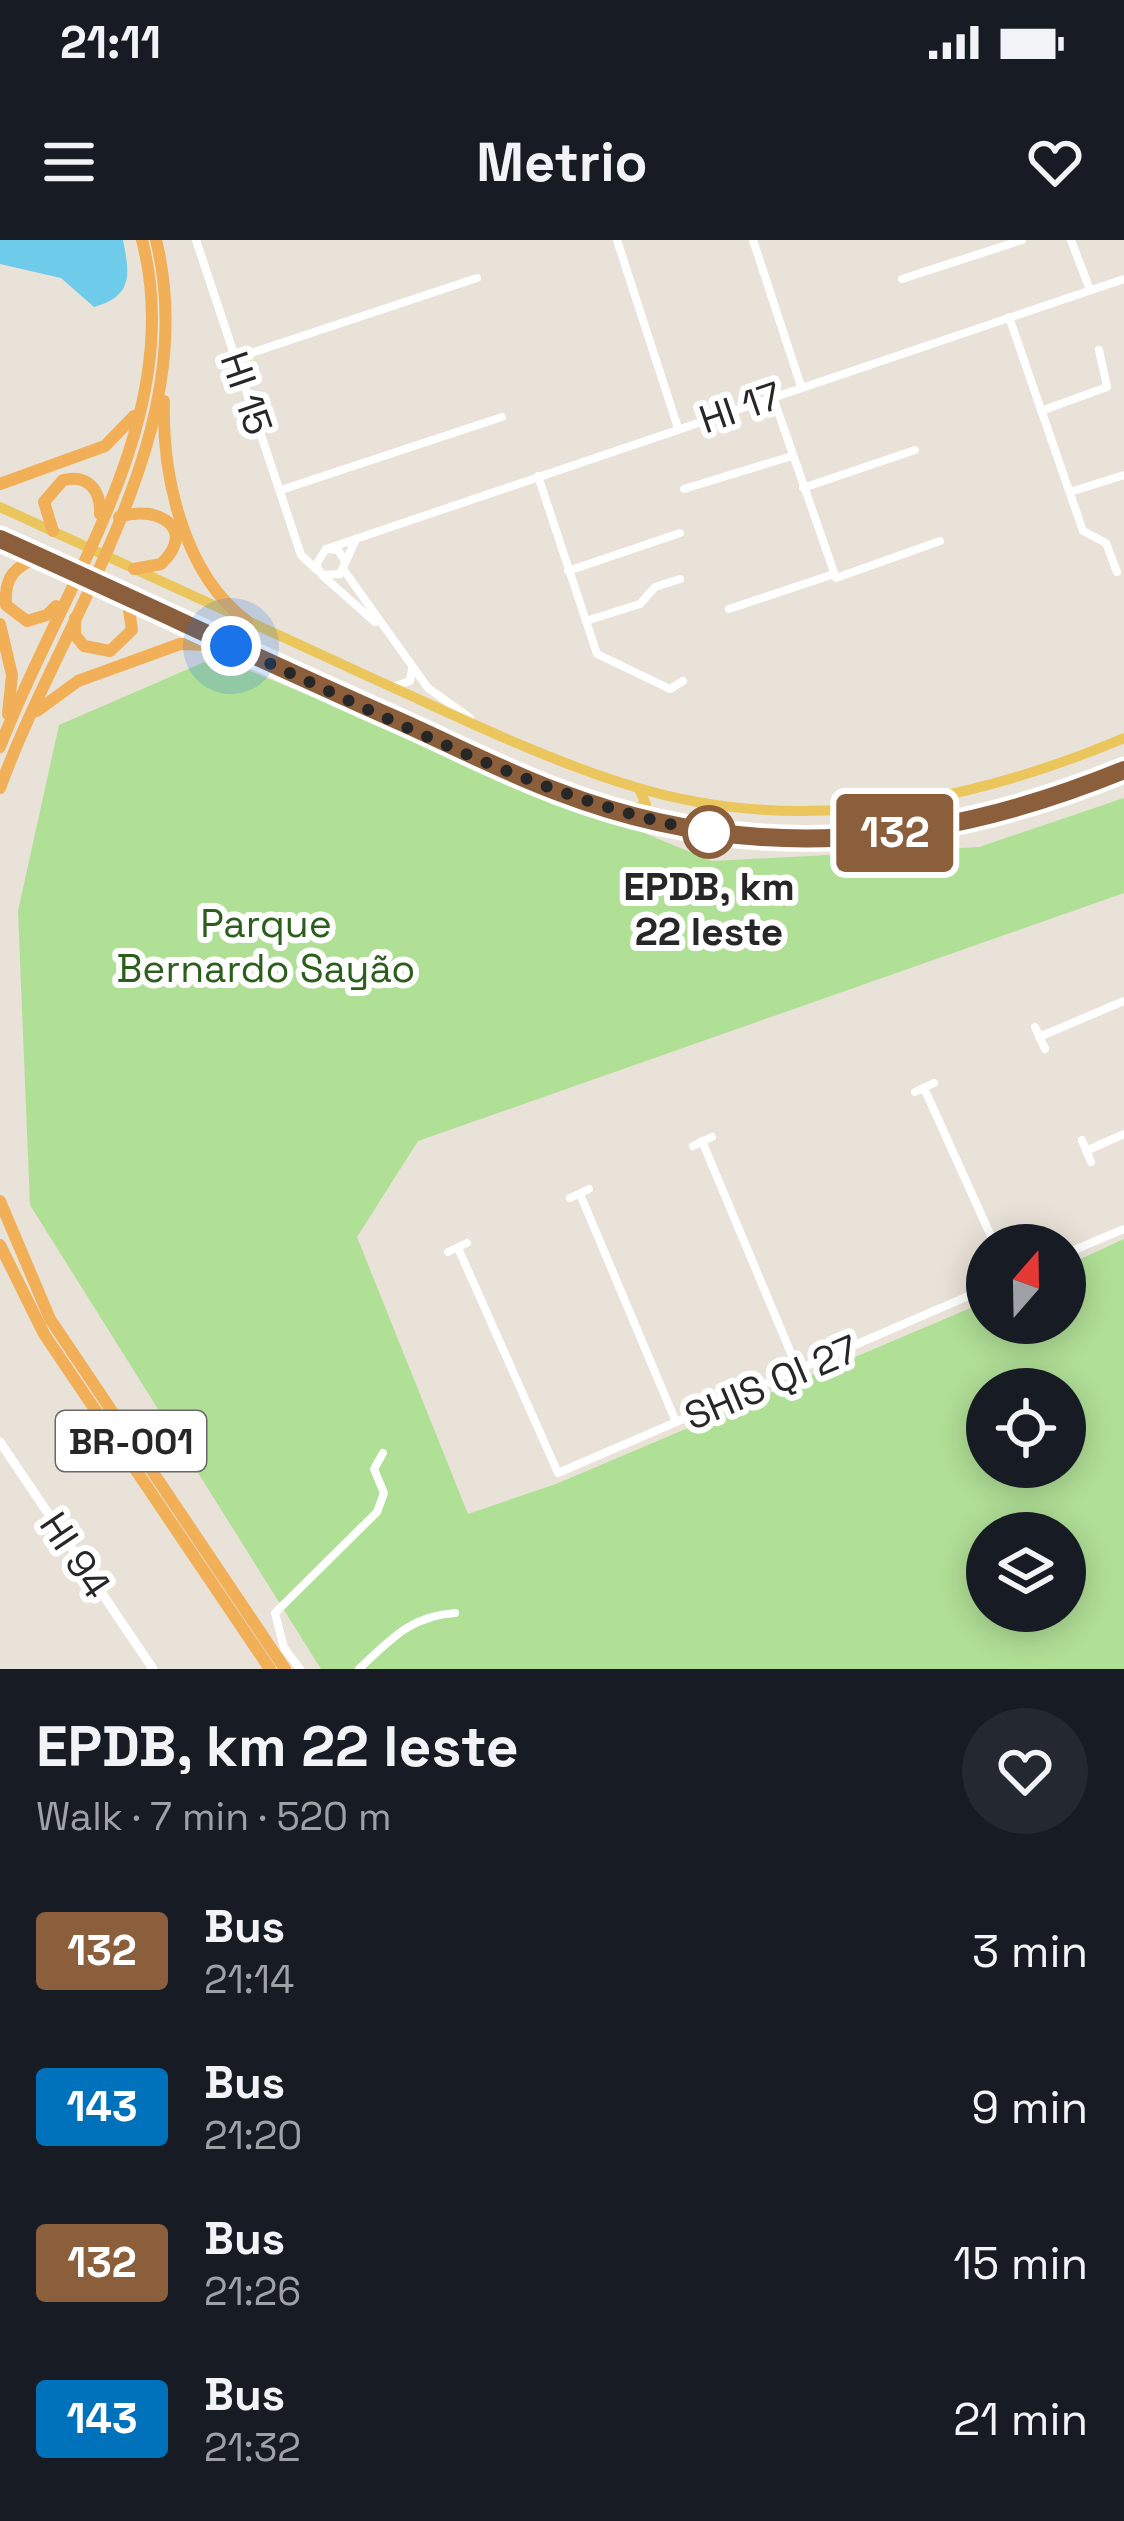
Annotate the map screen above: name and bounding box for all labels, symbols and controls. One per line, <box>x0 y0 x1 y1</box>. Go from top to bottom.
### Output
text: 21:11 <box>60 14 161 71</box>
text: Metrio <box>476 128 648 197</box>
icon: menu <box>36 129 102 195</box>
icon: heart <box>1022 129 1088 195</box>
street label: HI 15 <box>210 345 283 441</box>
street label: HI 17 <box>693 371 788 444</box>
your location <box>201 616 261 676</box>
line badge: 132 <box>826 794 964 872</box>
text: 132 <box>860 806 930 859</box>
marker: EPDB, km 22 leste <box>684 807 734 857</box>
place label: EPDB, km 22 leste <box>623 862 795 956</box>
park label: Parque Bernardo Sayão <box>117 899 415 993</box>
north arrow <box>966 1224 1086 1344</box>
map controls <box>966 1224 1086 1632</box>
street label: SHIS QI 27 <box>677 1324 865 1441</box>
button: locate <box>966 1368 1086 1488</box>
road number: BR-001 <box>56 1411 206 1471</box>
street label: HI 94 <box>29 1503 122 1608</box>
button: layers <box>966 1512 1086 1632</box>
button: heart <box>962 1708 1088 1834</box>
text: EPDB, km 22 leste <box>36 1710 519 1783</box>
text: Walk · 7 min · 520 m <box>36 1792 392 1841</box>
text: Bus <box>204 1898 285 1955</box>
text: 3 min <box>972 1923 1088 1980</box>
text: 132 <box>67 1924 137 1977</box>
text: 21:14 <box>204 1955 294 2004</box>
text: Bus <box>204 2054 285 2111</box>
text: 9 min <box>972 2079 1088 2136</box>
text: 143 <box>66 2080 138 2133</box>
text: 21:20 <box>204 2111 302 2160</box>
text: Bus <box>204 2210 285 2267</box>
text: 15 min <box>953 2235 1088 2292</box>
text: 132 <box>67 2236 137 2289</box>
text: 21:26 <box>204 2267 301 2316</box>
text: Bus <box>204 2366 285 2423</box>
text: 21 min <box>953 2391 1088 2448</box>
text: 143 <box>66 2392 138 2445</box>
text: 21:32 <box>204 2423 301 2472</box>

